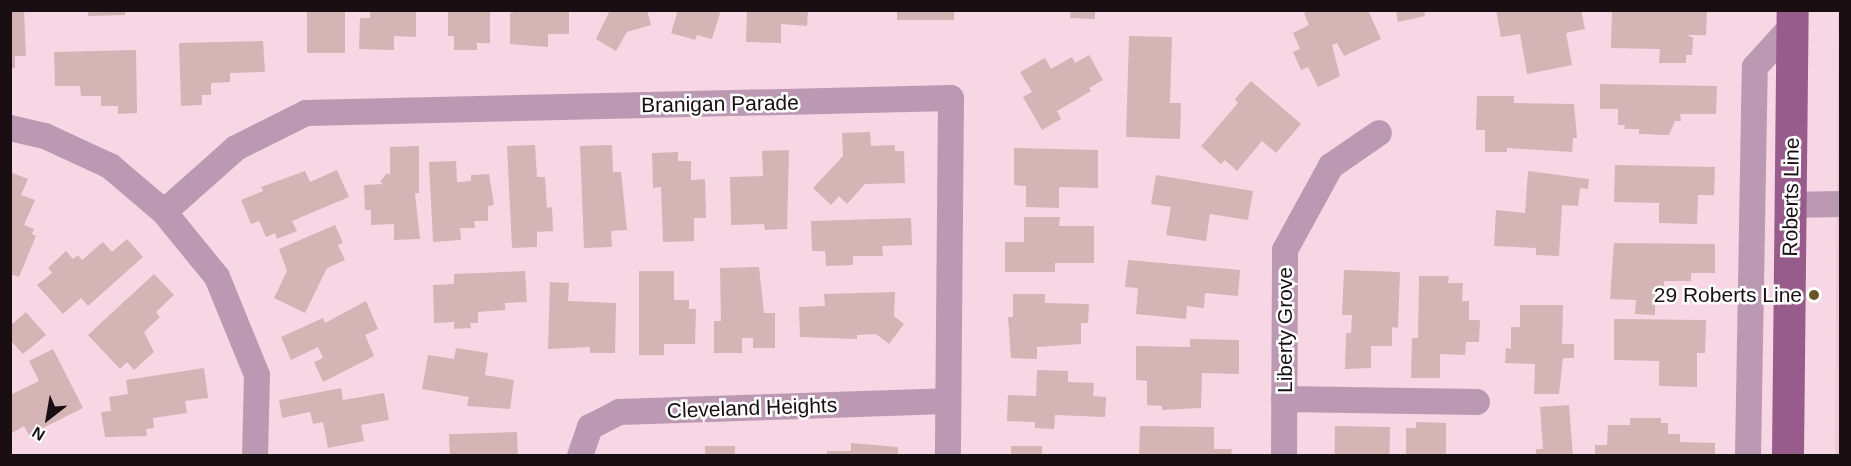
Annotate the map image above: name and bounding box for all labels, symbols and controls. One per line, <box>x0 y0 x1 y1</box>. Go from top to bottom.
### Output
street label: Branigan Parade <box>641 90 799 118</box>
street label: Roberts Line <box>1777 137 1805 257</box>
street label: Liberty Grove <box>1272 267 1298 393</box>
place label: 29 Roberts Line <box>1654 282 1802 308</box>
marker: 29 Roberts Line <box>1807 288 1821 302</box>
north arrow <box>18 388 78 448</box>
street label: Cleveland Heights <box>666 392 838 424</box>
text: N <box>29 424 48 444</box>

